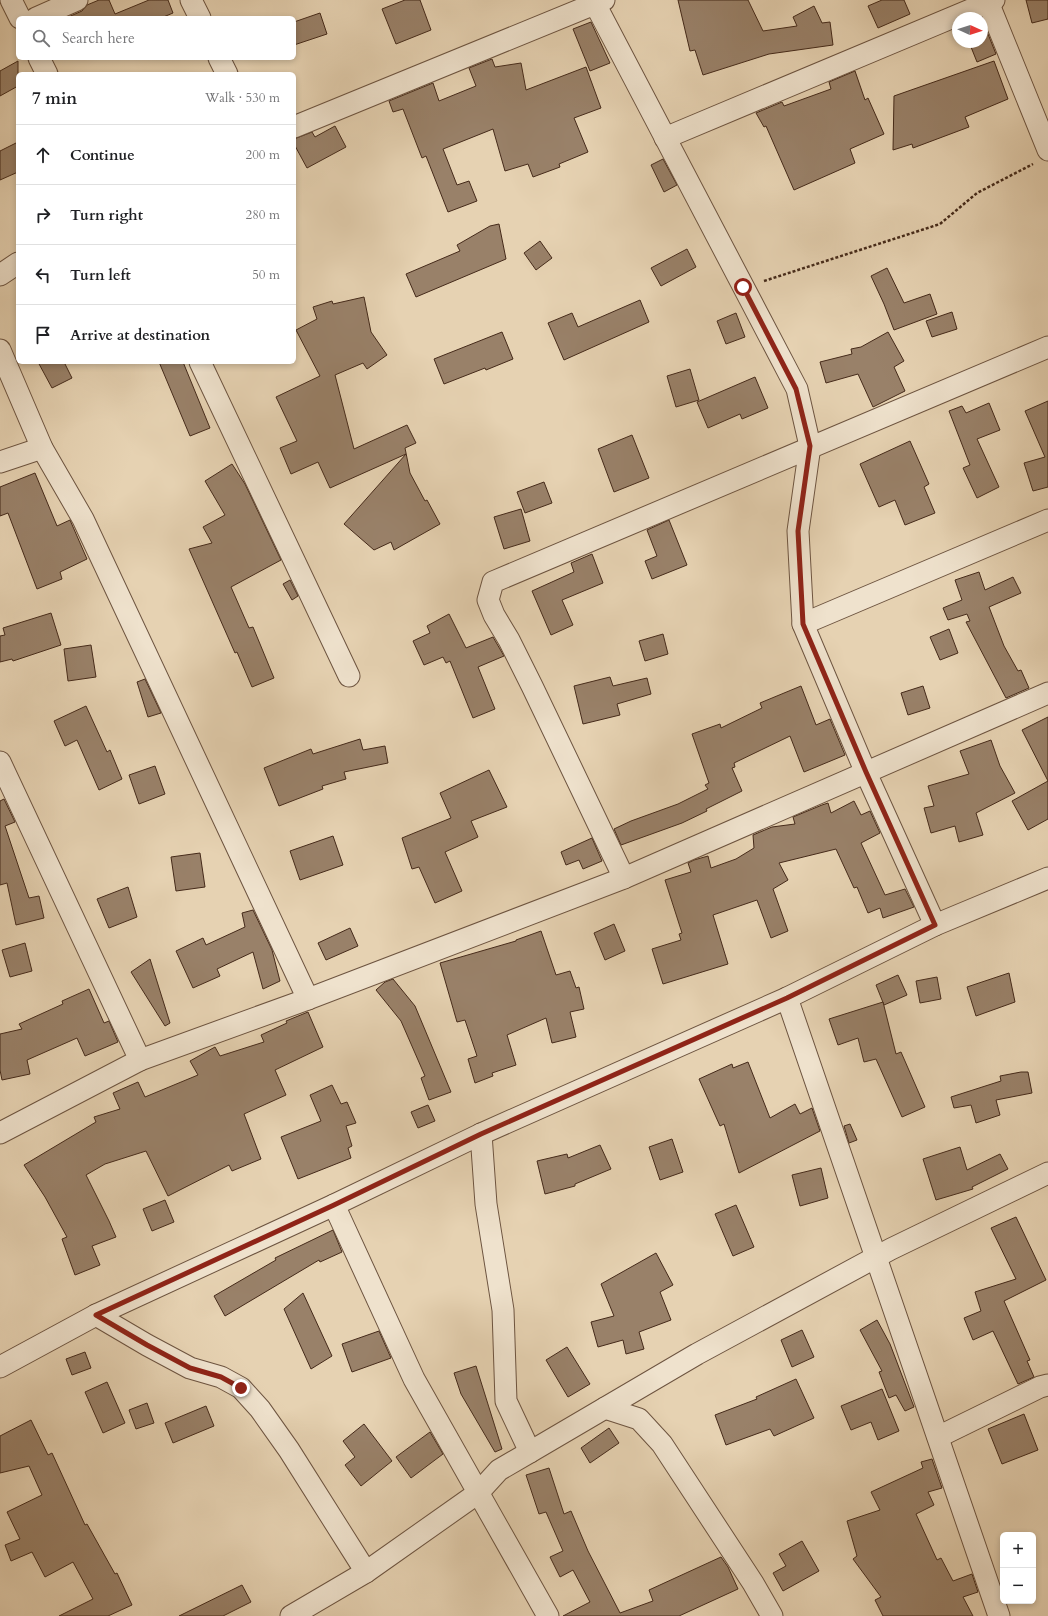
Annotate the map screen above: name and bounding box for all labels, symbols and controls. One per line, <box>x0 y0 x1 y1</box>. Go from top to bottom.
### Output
north arrow <box>952 12 988 48</box>
search box <box>16 16 296 60</box>
icon: search <box>30 27 52 49</box>
text: Search here <box>62 28 135 48</box>
text: 7 min <box>32 87 77 110</box>
text: Walk · 530 m <box>205 89 280 107</box>
icon: ahead <box>32 144 54 166</box>
text: Continue <box>70 145 135 165</box>
text: 200 m <box>246 146 280 164</box>
icon: right <box>32 204 54 226</box>
text: Turn right <box>70 205 143 225</box>
text: 280 m <box>246 206 280 224</box>
icon: left <box>32 264 54 286</box>
text: Turn left <box>70 265 131 285</box>
text: 50 m <box>252 266 280 284</box>
route start <box>734 278 752 296</box>
icon: arrive <box>32 324 54 346</box>
text: Arrive at destination <box>70 325 210 345</box>
route end <box>232 1379 250 1397</box>
map controls <box>1000 1532 1036 1604</box>
button: + <box>1000 1532 1036 1568</box>
button: − <box>1000 1568 1036 1604</box>

